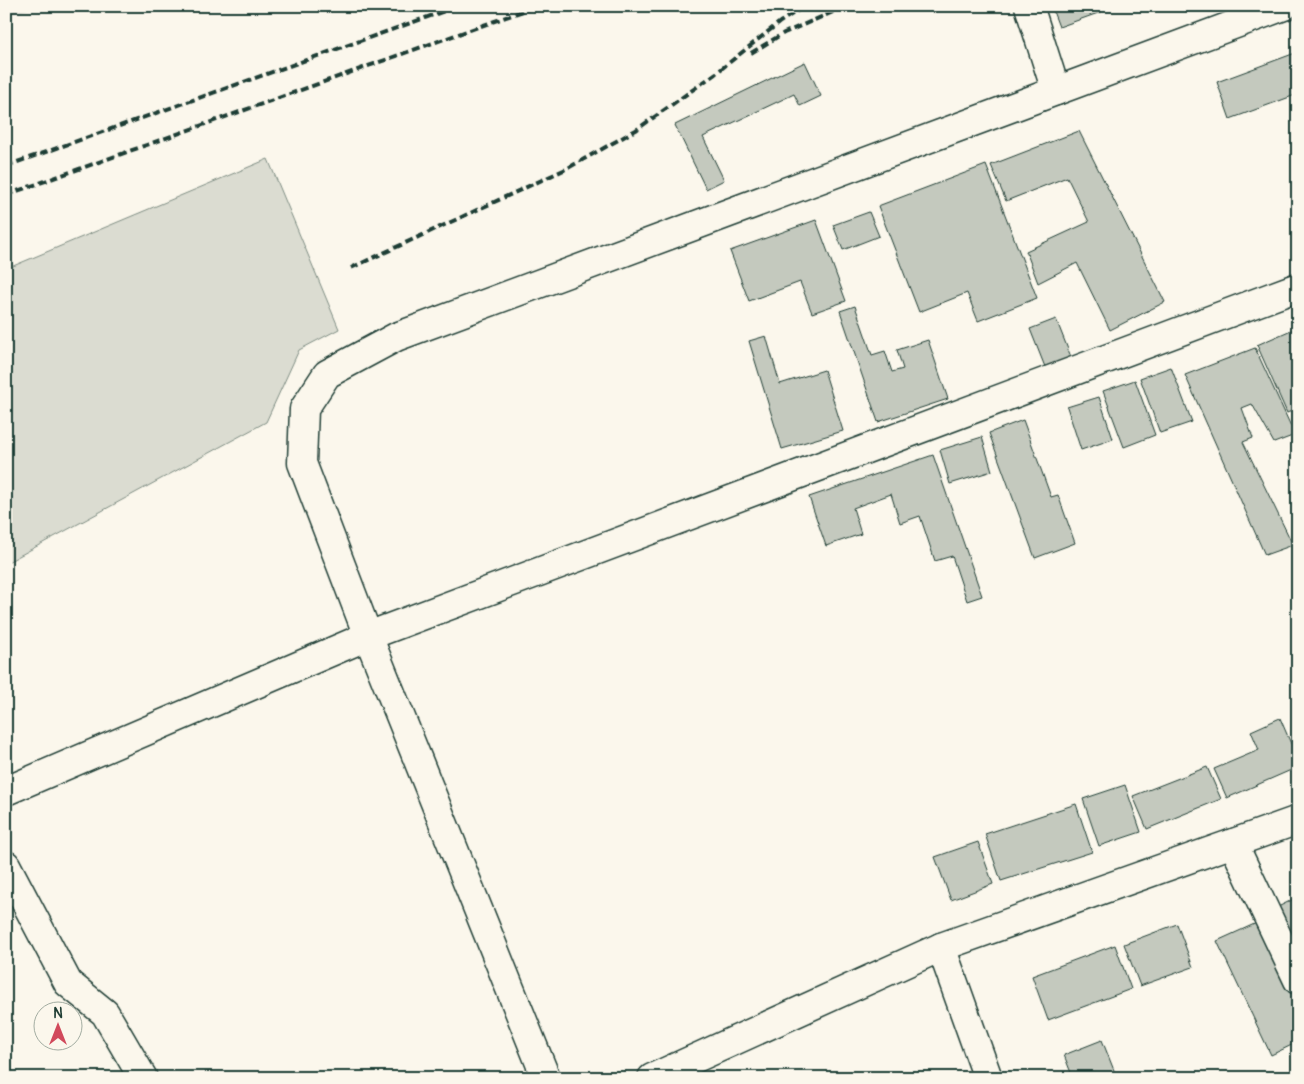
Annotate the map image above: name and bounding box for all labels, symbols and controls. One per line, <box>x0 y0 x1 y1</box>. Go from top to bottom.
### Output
north arrow <box>32 1002 82 1052</box>
text: N <box>53 1005 63 1022</box>

